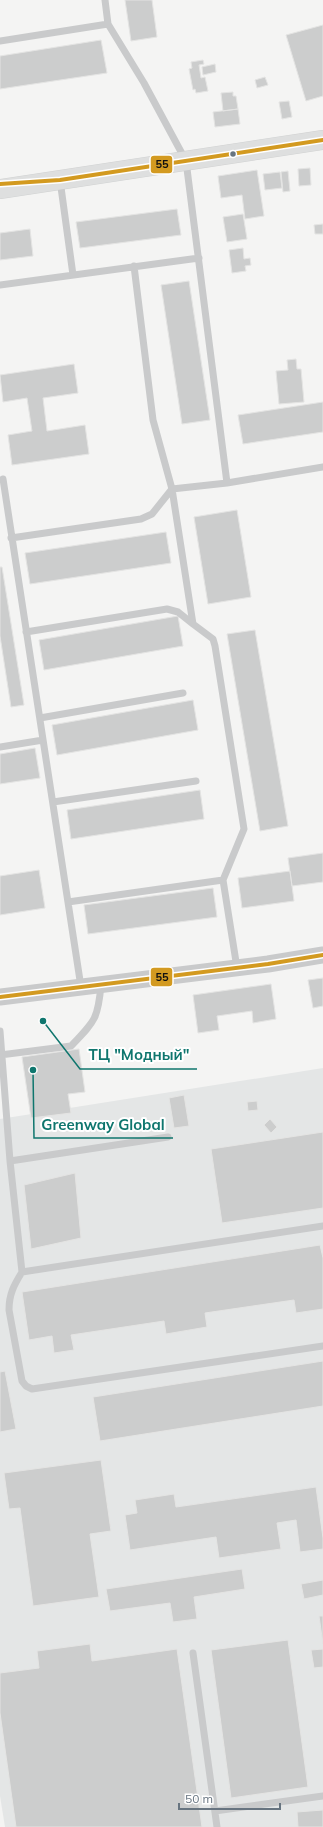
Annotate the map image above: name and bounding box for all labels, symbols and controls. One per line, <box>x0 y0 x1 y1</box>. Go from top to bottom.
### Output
unlabelled marker <box>228 149 238 159</box>
line badge: 55 <box>150 155 173 174</box>
text: 55 <box>155 157 169 171</box>
line badge: 55 <box>150 967 173 987</box>
text: 55 <box>155 970 169 984</box>
callout: ТЦ "Модный" <box>80 1042 197 1069</box>
text: ТЦ "Модный" <box>88 1045 190 1064</box>
callout: Greenway Global <box>34 1111 173 1138</box>
text: Greenway Global <box>41 1115 165 1134</box>
scale bar <box>179 1785 280 1811</box>
text: 50 m <box>185 1791 213 1806</box>

